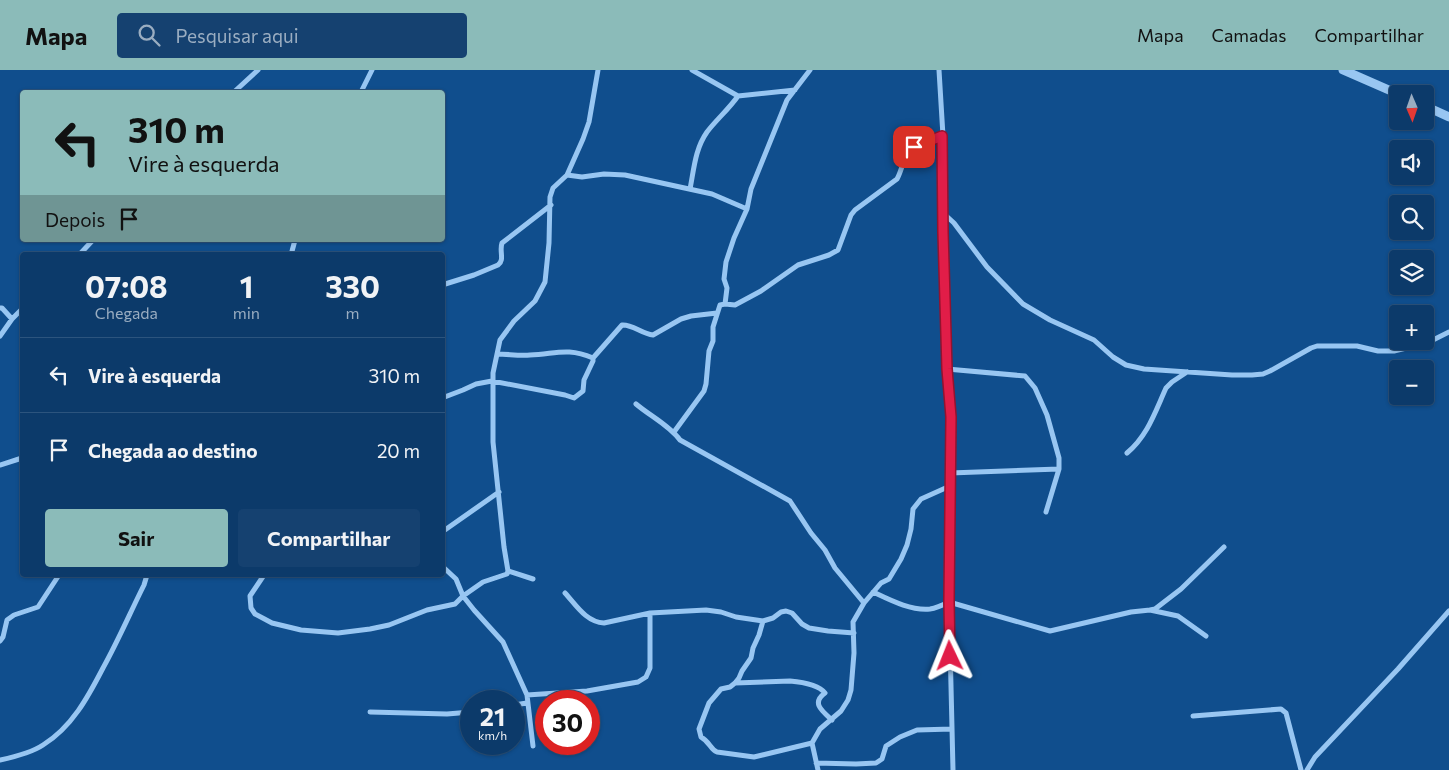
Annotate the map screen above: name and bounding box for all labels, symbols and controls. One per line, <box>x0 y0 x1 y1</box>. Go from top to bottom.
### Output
search box <box>117 13 467 58</box>
text: Mapa <box>25 21 87 50</box>
icon: search <box>135 21 163 49</box>
text: Pesquisar aqui <box>175 24 299 47</box>
text: Mapa <box>1137 24 1184 46</box>
text: Camadas <box>1212 24 1286 46</box>
text: Compartilhar <box>1314 24 1424 46</box>
north arrow <box>1389 85 1434 130</box>
map controls <box>1389 85 1434 405</box>
text: 310 m <box>128 107 225 150</box>
icon: left <box>45 110 110 175</box>
pin <box>893 126 935 168</box>
icon: arrive <box>900 133 928 161</box>
button: sound <box>1389 140 1434 185</box>
text: Vire à esquerda <box>128 150 280 177</box>
button: search <box>1389 195 1434 240</box>
icon: arrive <box>115 205 143 233</box>
text: Depois <box>45 208 105 231</box>
button: layers <box>1389 250 1434 295</box>
text: 07:08 <box>85 267 168 304</box>
text: 1 <box>240 267 253 304</box>
text: 330 <box>325 267 380 304</box>
text: Chegada <box>95 303 158 322</box>
text: min <box>233 303 260 322</box>
text: m <box>346 303 359 322</box>
button: + <box>1389 305 1434 350</box>
button: − <box>1389 360 1434 405</box>
icon: left <box>45 361 73 389</box>
text: Vire à esquerda <box>88 364 221 387</box>
text: 310 m <box>368 364 420 387</box>
icon: arrive <box>45 436 73 464</box>
text: Chegada ao destino <box>88 439 258 462</box>
text: 20 m <box>377 439 420 462</box>
button: Sair <box>45 509 228 567</box>
button: Compartilhar <box>238 509 420 567</box>
position arrow <box>923 629 975 681</box>
speed limit sign: 30 <box>535 690 600 755</box>
text: 21 <box>480 701 505 731</box>
text: km/h <box>478 728 507 742</box>

